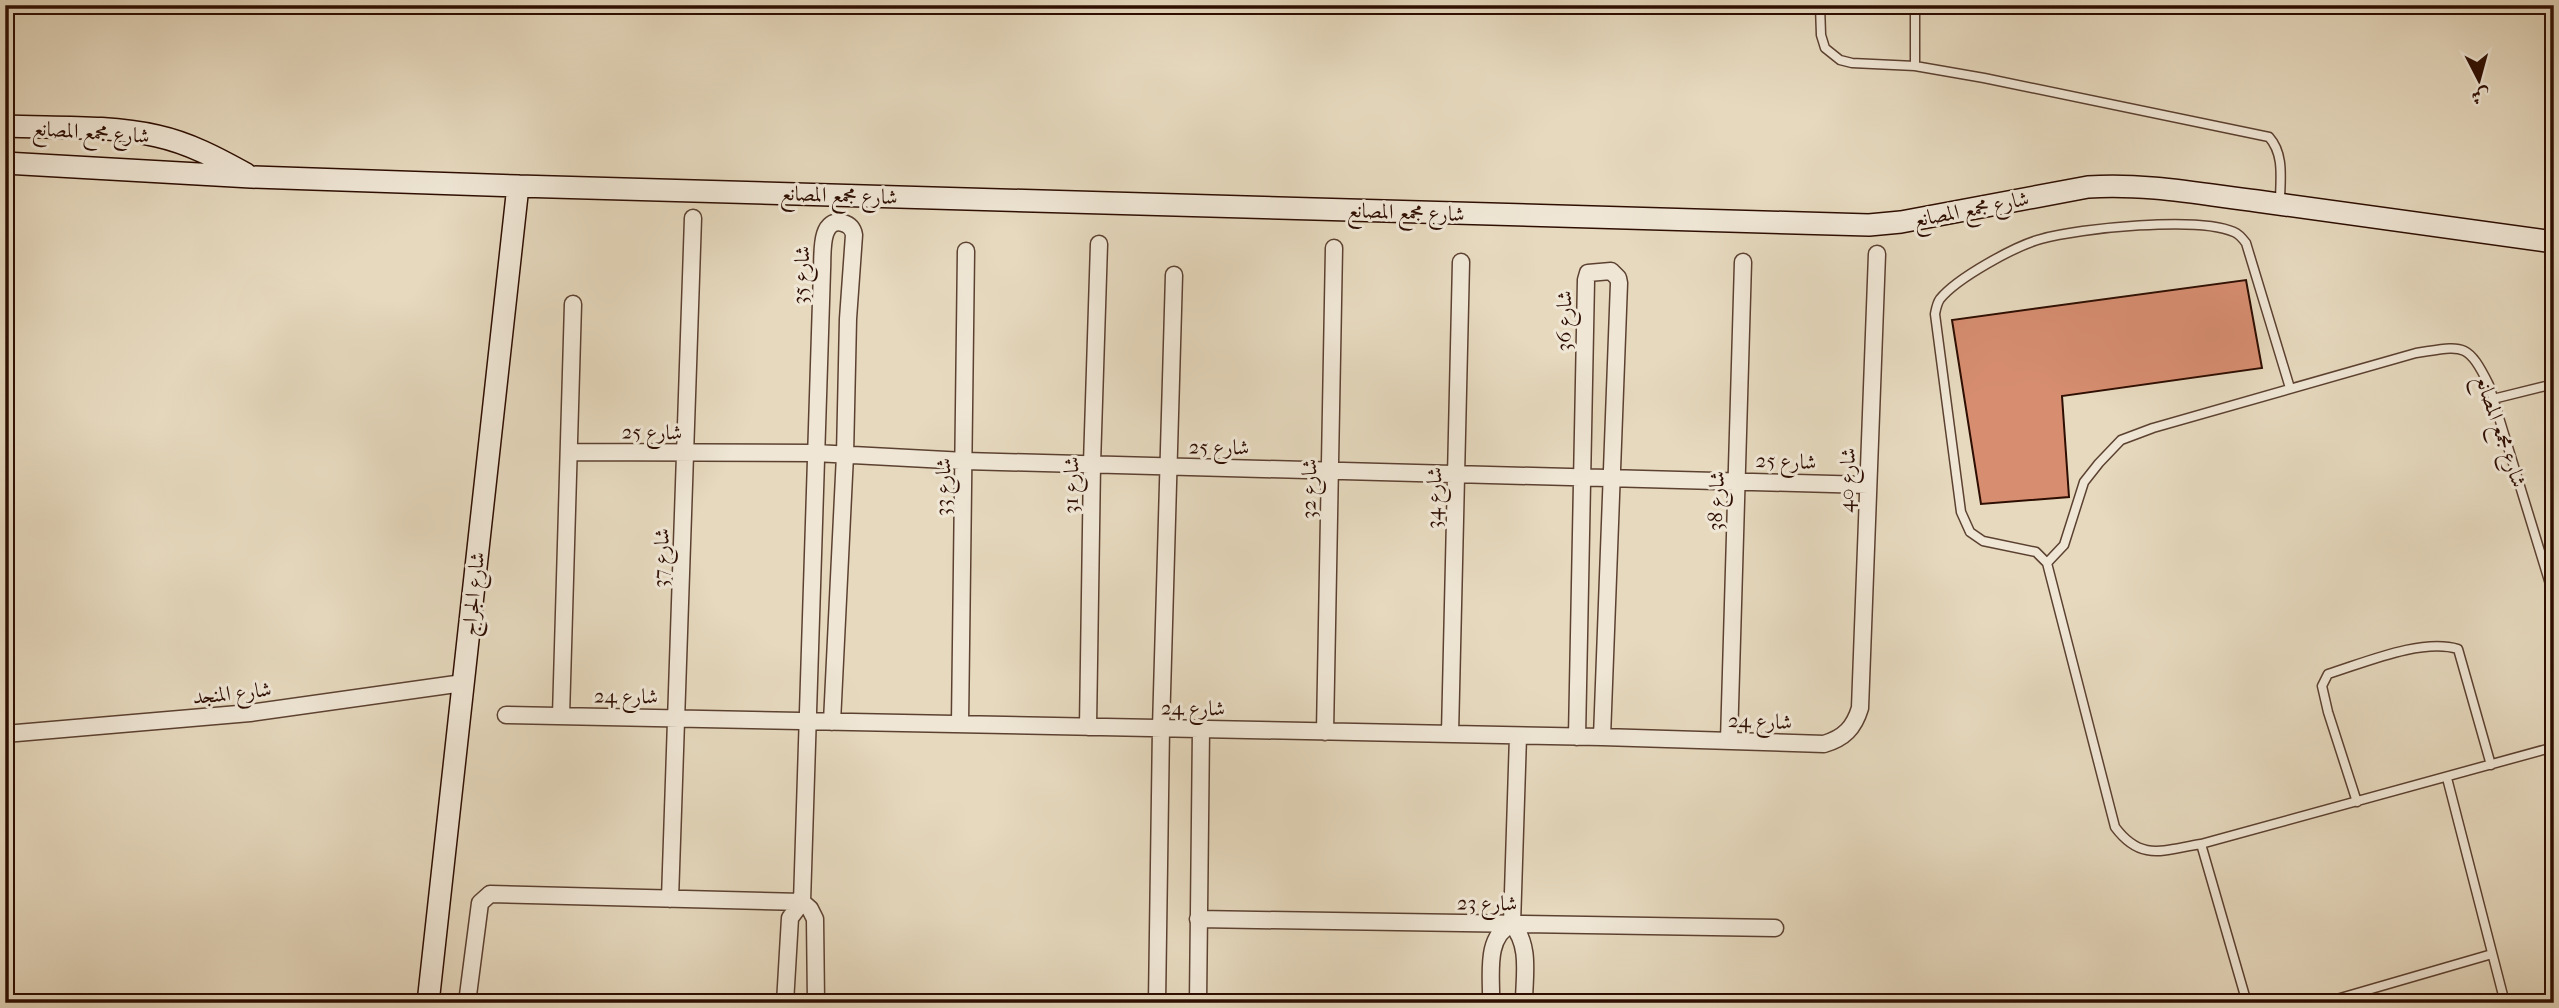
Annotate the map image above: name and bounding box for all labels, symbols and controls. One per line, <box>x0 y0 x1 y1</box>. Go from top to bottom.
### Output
north arrow <box>2444 46 2514 116</box>
text: ش <box>2470 84 2491 108</box>
street label: شارع مجمع المصانع <box>31 116 150 155</box>
street label: شارع مجمع المصانع <box>780 181 898 216</box>
street label: شارع مجمع المصانع <box>1911 186 2032 239</box>
street label: شارع مجمع المصانع <box>1347 198 1465 233</box>
street label: شارع 35 <box>787 245 821 305</box>
street label: شارع 36 <box>1551 290 1583 352</box>
street label: شارع مجمع المصانع <box>2464 372 2531 493</box>
street label: شارع 25 <box>621 419 683 451</box>
street label: شارع 25 <box>1188 434 1250 466</box>
street label: شارع 40 <box>1834 447 1866 513</box>
street label: شارع 25 <box>1755 448 1817 480</box>
street label: شارع 31 <box>1059 456 1089 514</box>
street label: شارع 33 <box>930 458 962 516</box>
street label: شارع 32 <box>1296 459 1328 520</box>
street label: شارع 34 <box>1421 467 1453 529</box>
street label: شارع 38 <box>1703 471 1735 532</box>
street label: شارع 37 <box>648 528 680 588</box>
street label: شارع الجراج <box>457 551 496 638</box>
street label: شارع المنجد <box>191 677 273 715</box>
street label: شارع 24 <box>594 683 658 715</box>
street label: شارع 24 <box>1161 695 1225 727</box>
street label: شارع 24 <box>1727 708 1792 740</box>
street label: شارع 23 <box>1456 890 1517 922</box>

